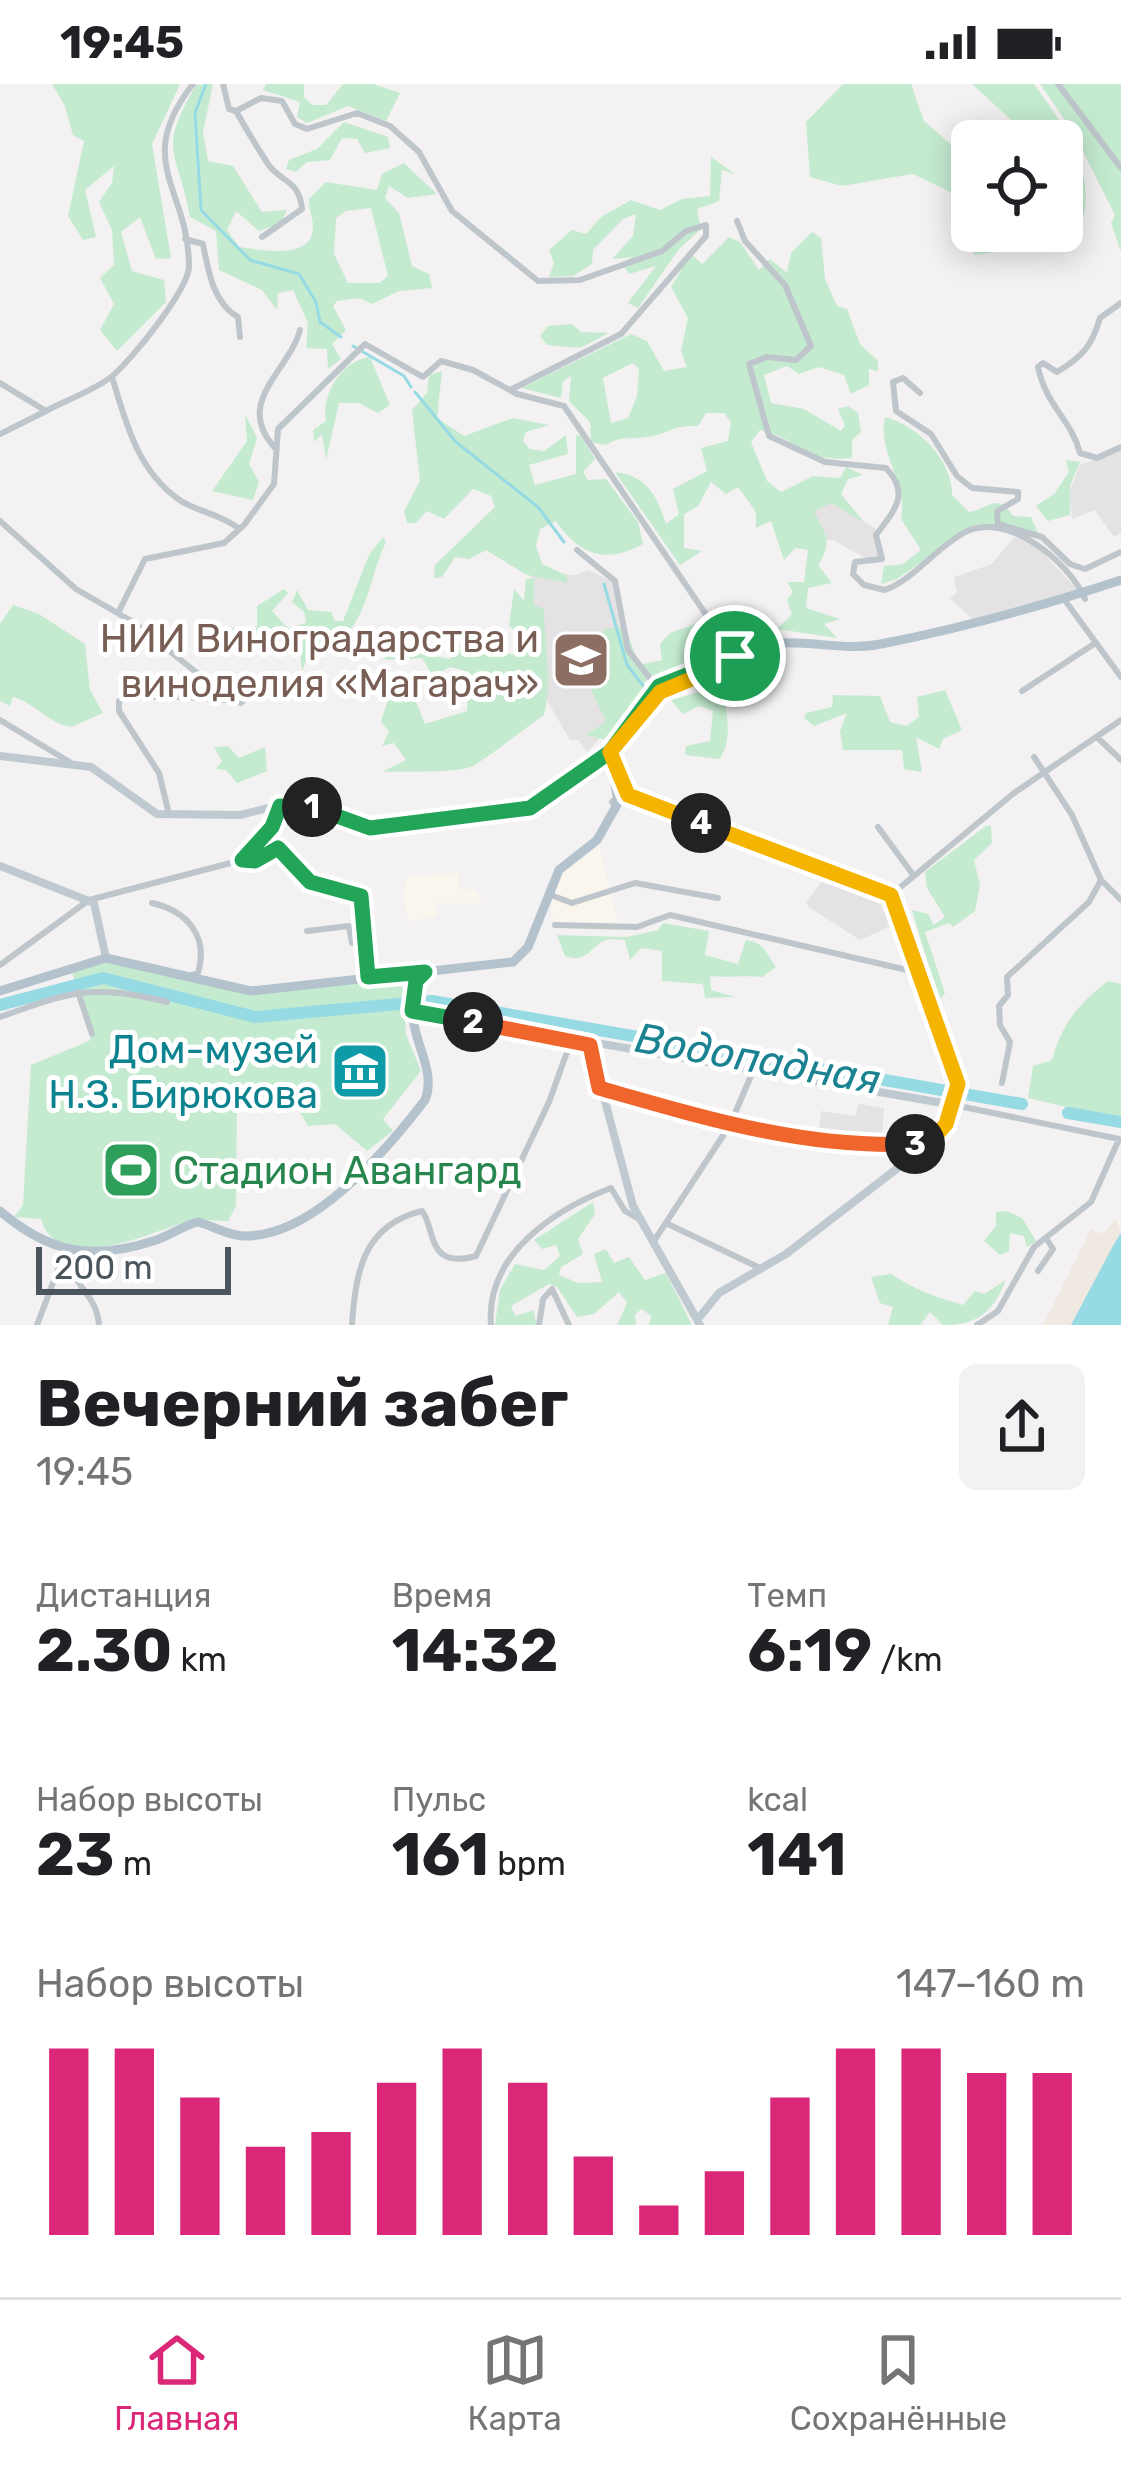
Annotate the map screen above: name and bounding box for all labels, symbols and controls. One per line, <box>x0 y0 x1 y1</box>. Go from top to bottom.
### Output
text: 19:45 <box>60 16 184 69</box>
map controls <box>951 120 1083 252</box>
button: locate <box>951 120 1083 252</box>
pin <box>684 605 786 707</box>
place label: НИИ Виноградарства и виноделия «Магарач» <box>100 616 539 707</box>
icon: arrive <box>702 623 768 689</box>
school or university icon: НИИ Виноградарства и виноделия «Магарач» <box>550 629 612 691</box>
pin: 1 <box>282 777 342 837</box>
text: 1 <box>304 787 320 826</box>
pin: 4 <box>671 793 731 853</box>
text: 4 <box>690 803 712 842</box>
pin: 2 <box>443 992 503 1052</box>
text: 2 <box>462 1002 484 1041</box>
water label: Водопадная <box>631 1013 884 1105</box>
place label: Дом-музей Н.З. Бирюкова <box>48 1027 318 1118</box>
museum icon: Дом-музей Н.З. Бирюкова <box>329 1040 391 1102</box>
pin: 3 <box>885 1114 945 1174</box>
text: 3 <box>904 1124 926 1163</box>
sports icon: Стадион Авангард <box>100 1139 162 1201</box>
place label: Стадион Авангард <box>173 1148 522 1194</box>
scale bar <box>36 1241 231 1294</box>
text: 200 m <box>54 1248 153 1287</box>
text: Вечерний забег <box>36 1364 569 1443</box>
button: share <box>959 1364 1085 1490</box>
text: 19:45 <box>36 1449 133 1495</box>
text: Дистанция <box>36 1576 211 1615</box>
text: Время <box>392 1576 492 1615</box>
text: Темп <box>747 1576 827 1615</box>
text: 2.30 <box>36 1615 172 1686</box>
text: 14:32 <box>392 1615 559 1686</box>
text: 6:19 <box>747 1615 872 1686</box>
text: km <box>172 1640 227 1679</box>
text: /km <box>872 1640 943 1679</box>
text: Набор высоты <box>36 1780 263 1819</box>
text: Пульс <box>392 1780 486 1819</box>
text: kcal <box>747 1780 808 1819</box>
text: 23 <box>36 1819 115 1890</box>
text: 161 <box>392 1819 489 1890</box>
text: 141 <box>747 1819 846 1890</box>
text: m <box>115 1844 152 1883</box>
text: bpm <box>489 1844 566 1883</box>
text: Набор высоты <box>36 1961 304 2007</box>
text: 147–160 m <box>896 1961 1085 2007</box>
tab: Главная <box>114 2327 240 2438</box>
tab: Карта <box>468 2327 562 2438</box>
tab: Сохранённые <box>790 2327 1007 2438</box>

